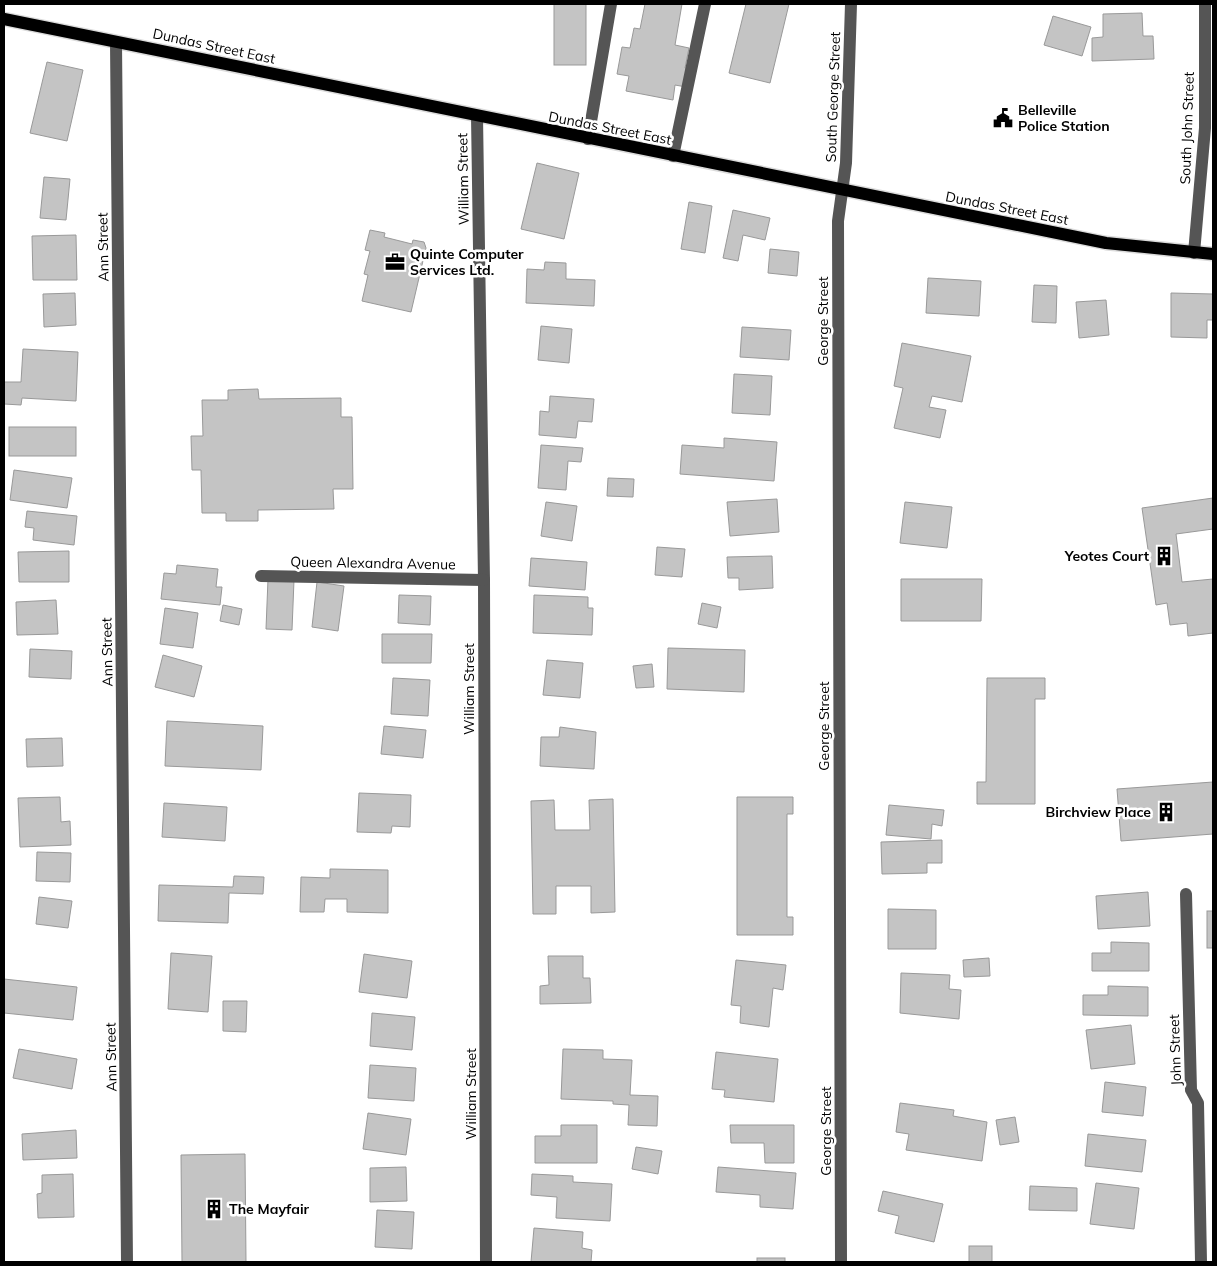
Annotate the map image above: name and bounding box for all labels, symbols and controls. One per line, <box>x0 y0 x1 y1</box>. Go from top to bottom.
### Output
street label: Dundas Street East <box>151 24 277 68</box>
street label: South George Street <box>822 31 844 163</box>
street label: South John Street <box>1176 71 1198 185</box>
place label: Belleville Police Station <box>1018 101 1110 135</box>
street label: Dundas Street East <box>547 107 673 149</box>
public building icon: Belleville Police Station <box>992 107 1014 129</box>
street label: William Street <box>453 133 473 225</box>
street label: Dundas Street East <box>944 187 1070 229</box>
street label: Ann Street <box>93 212 113 282</box>
place label: Quinte Computer Services Ltd. <box>410 245 524 279</box>
office icon: Quinte Computer Services Ltd. <box>384 251 406 273</box>
street label: George Street <box>814 276 832 366</box>
building icon: Yeotes Court <box>1153 545 1175 567</box>
place label: Yeotes Court <box>1064 547 1150 565</box>
street label: Queen Alexandra Avenue <box>290 553 456 573</box>
street label: Ann Street <box>97 617 117 687</box>
street label: William Street <box>460 643 478 735</box>
street label: George Street <box>815 681 833 771</box>
building icon: Birchview Place <box>1155 801 1177 823</box>
place label: Birchview Place <box>1046 803 1151 821</box>
street label: John Street <box>1165 1014 1185 1086</box>
street label: Ann Street <box>101 1022 121 1092</box>
street label: William Street <box>462 1048 480 1140</box>
street label: George Street <box>817 1086 835 1176</box>
building icon: The Mayfair <box>203 1198 225 1220</box>
place label: The Mayfair <box>229 1200 310 1218</box>

